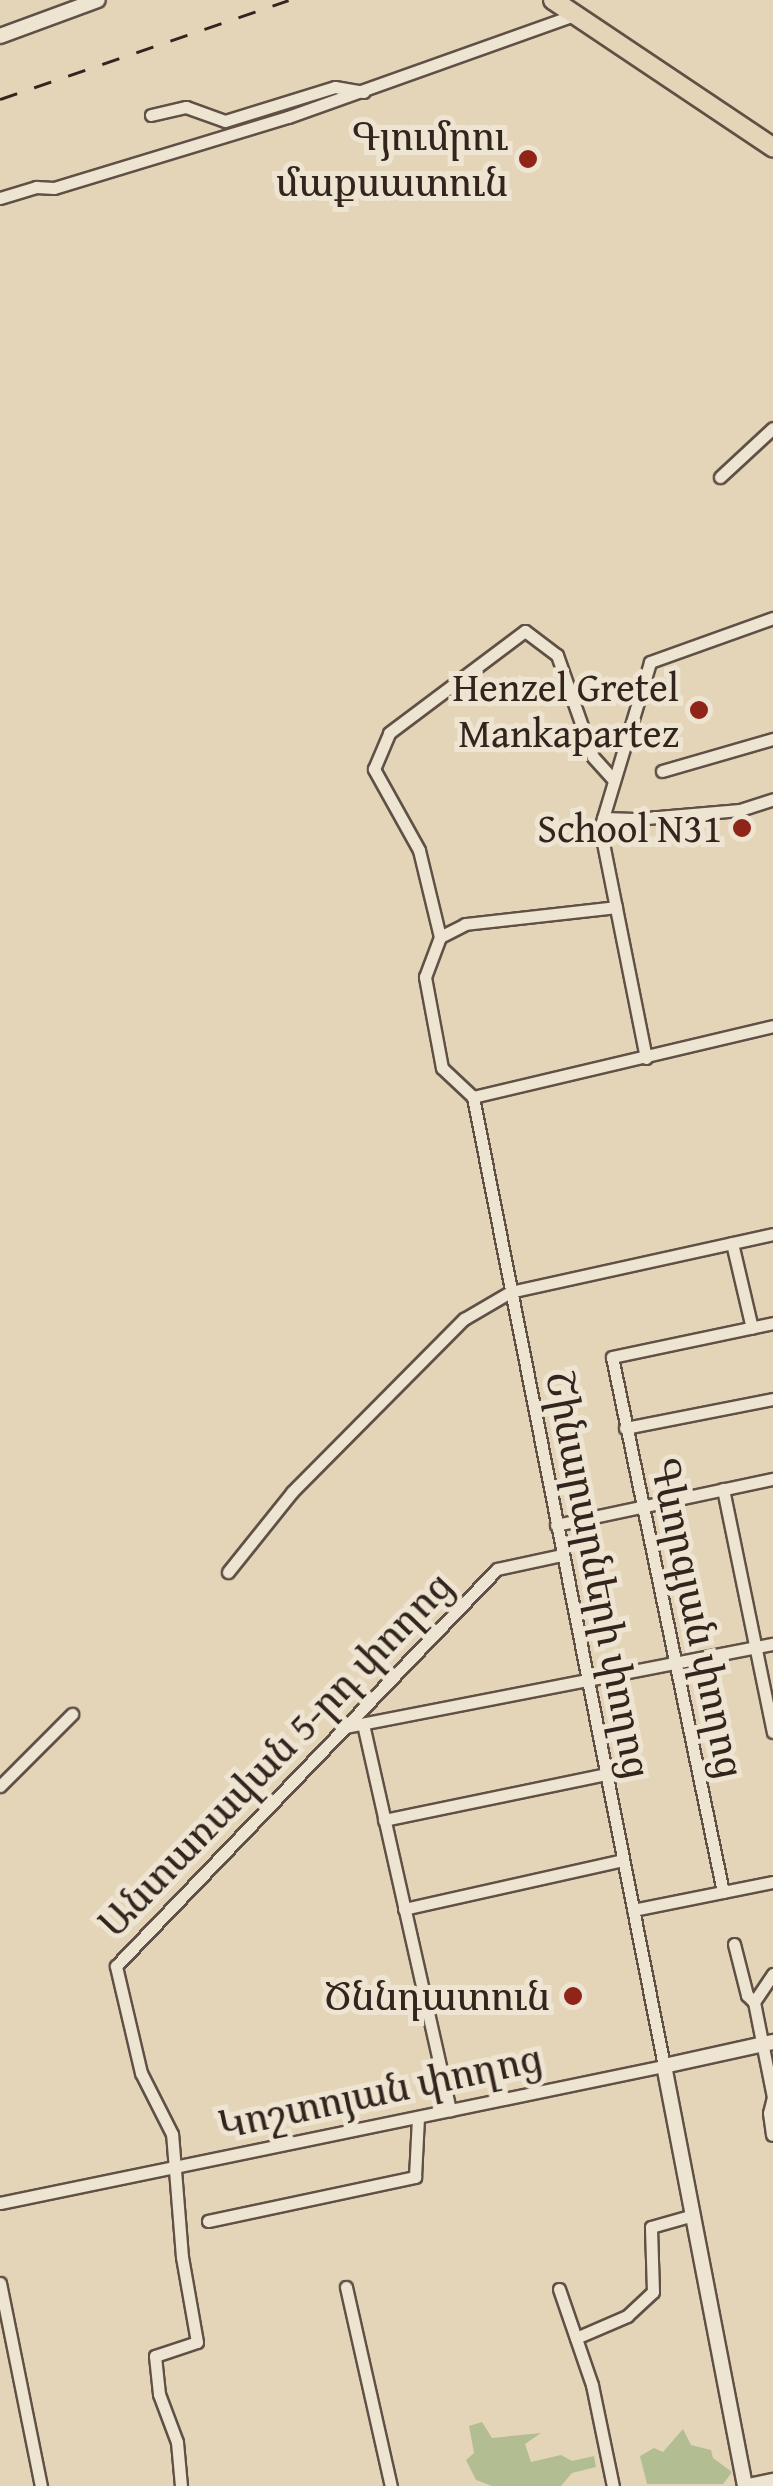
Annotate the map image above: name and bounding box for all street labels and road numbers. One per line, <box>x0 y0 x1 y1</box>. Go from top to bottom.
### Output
street label: Շինարարների փողոց <box>536 1367 662 1783</box>
street label: Գևորգյան փողոց <box>641 1453 755 1783</box>
street label: Անտառավան 5-րդ փողոց <box>88 1561 462 1947</box>
street label: Կոշտոյան փողոց <box>214 2033 546 2149</box>

